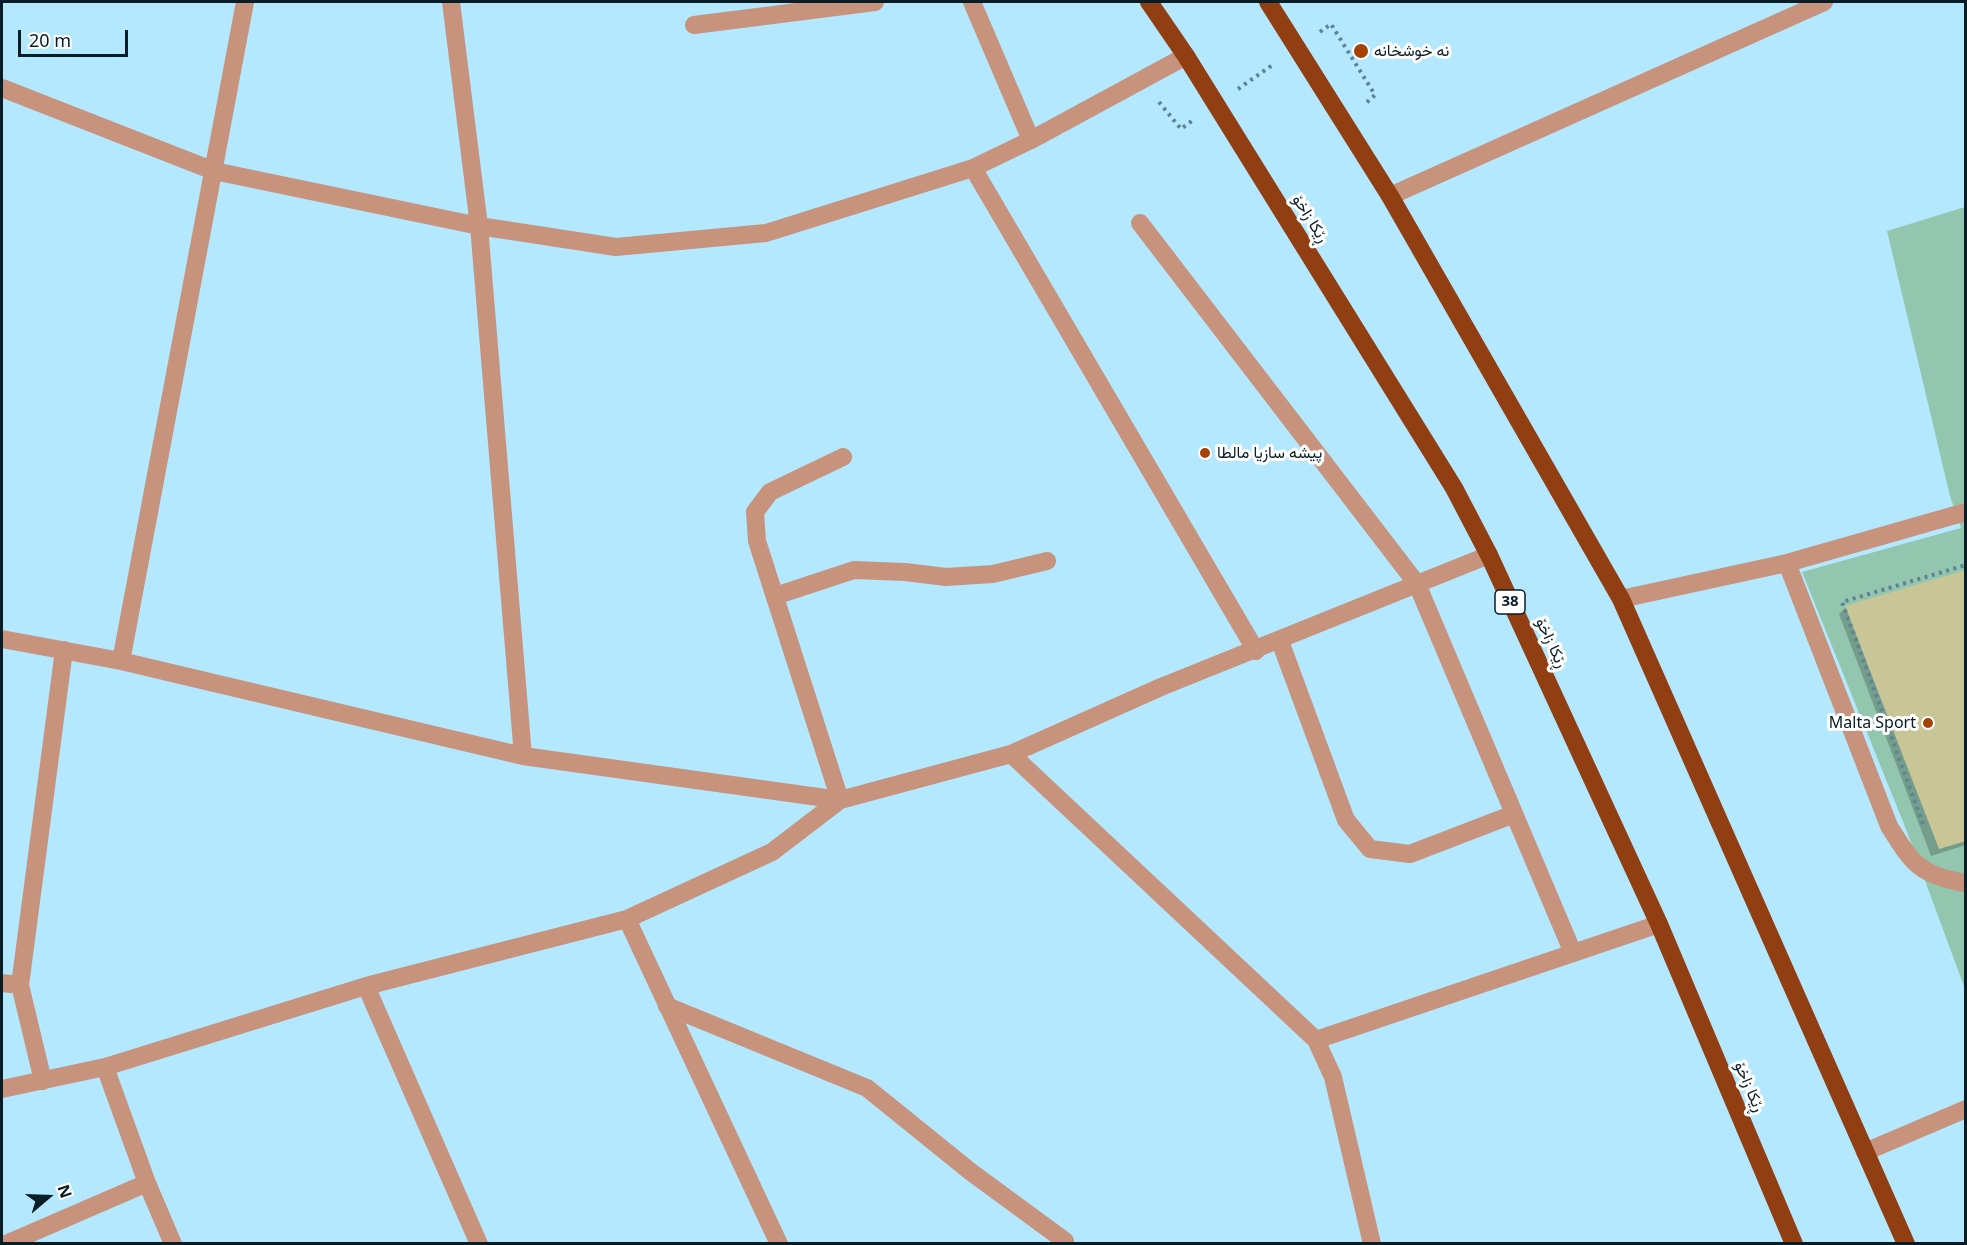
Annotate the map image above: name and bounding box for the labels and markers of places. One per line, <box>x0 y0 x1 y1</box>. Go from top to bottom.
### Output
place label: نه خوشخانه <box>1374 41 1449 61</box>
marker: نه خوشخانه <box>1352 42 1370 60</box>
place label: پيشه سازيا مالطا <box>1217 443 1322 463</box>
marker: پيشه سازيا مالطا <box>1198 446 1212 460</box>
place label: Malta Sport <box>1829 713 1916 733</box>
marker: Malta Sport <box>1921 716 1935 730</box>

